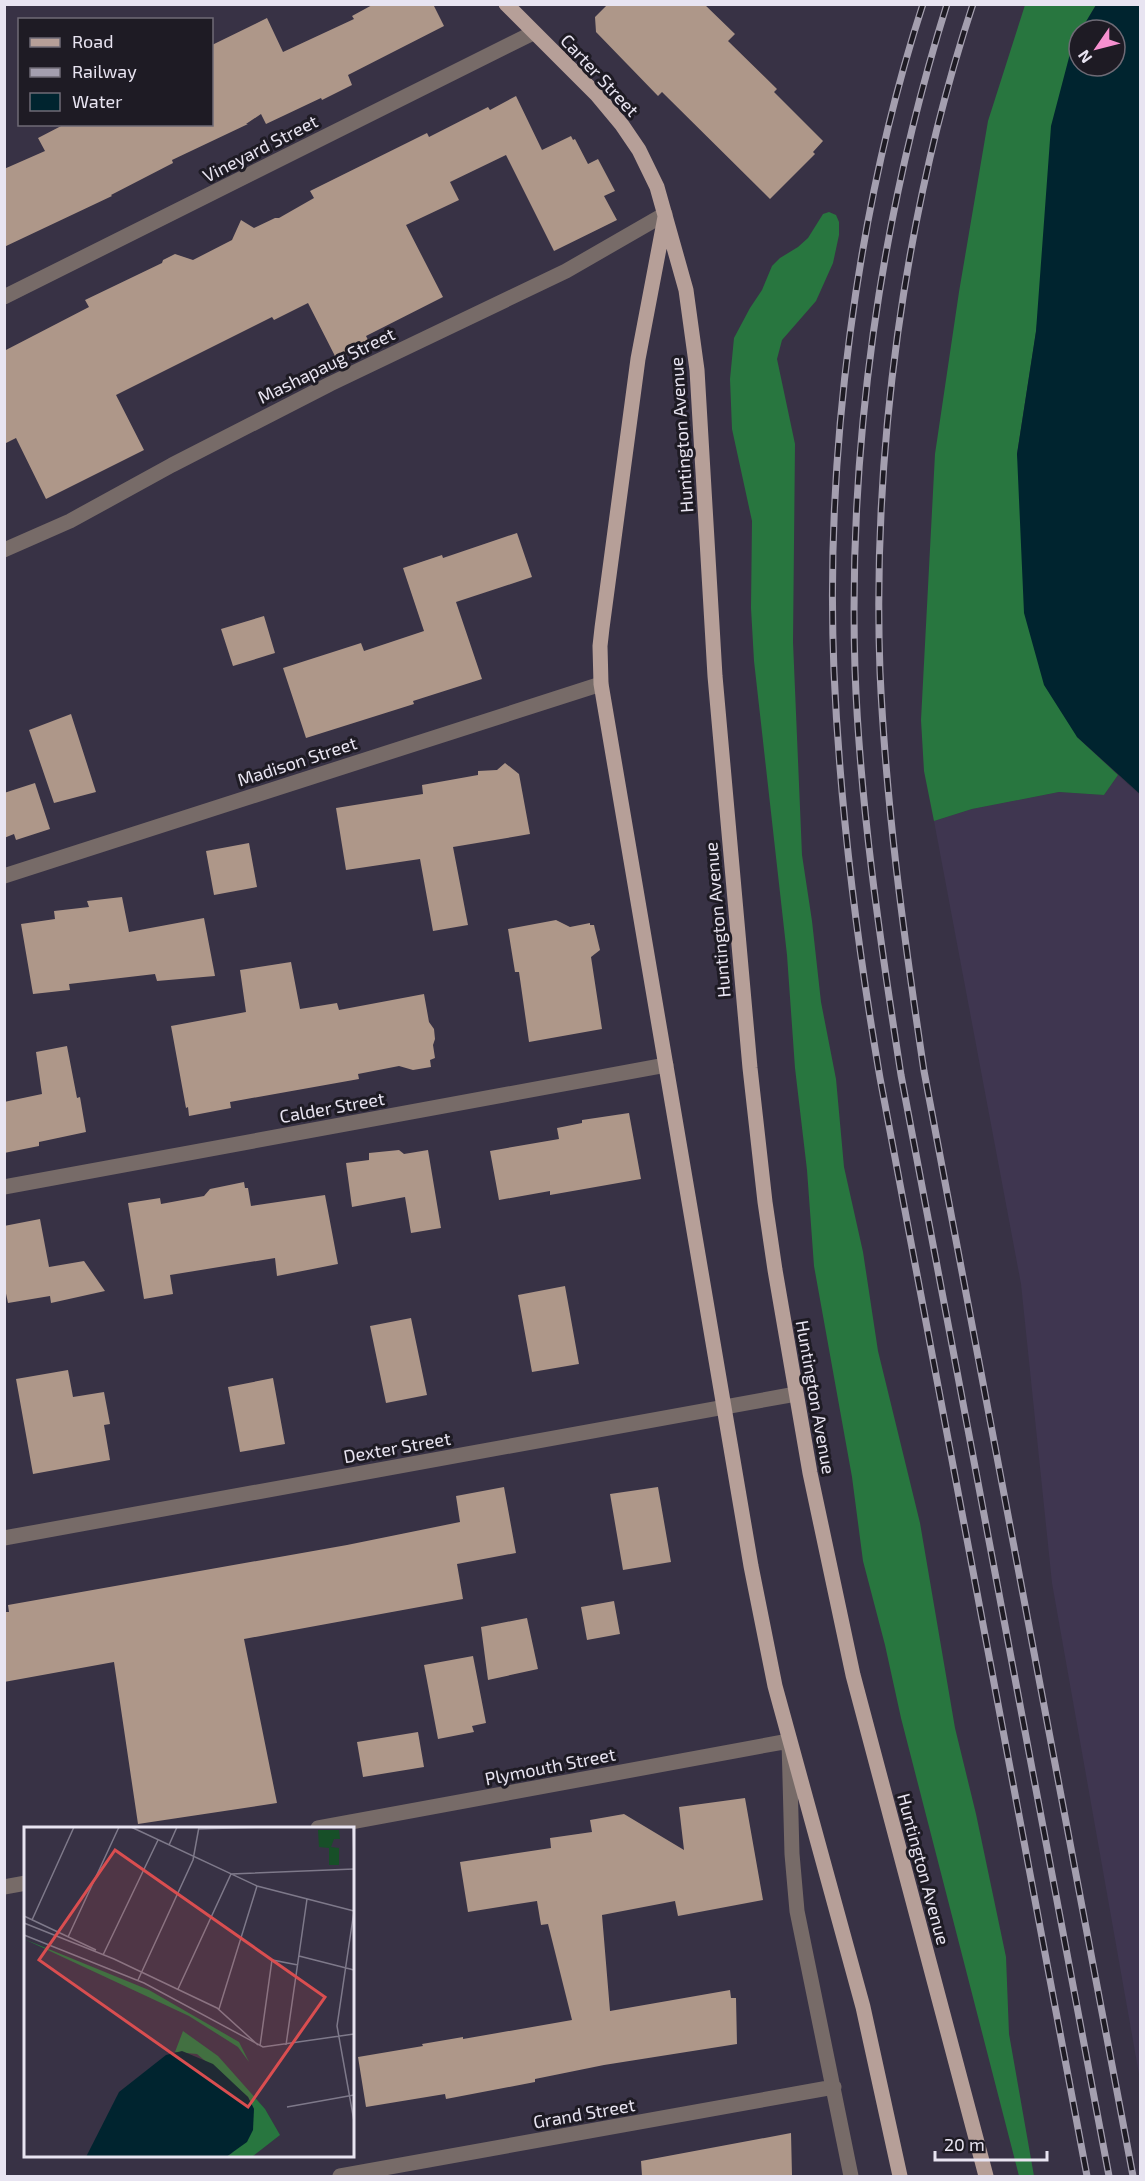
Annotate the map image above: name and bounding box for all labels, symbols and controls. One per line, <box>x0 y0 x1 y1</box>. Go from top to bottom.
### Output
legend <box>18 18 213 126</box>
north arrow <box>1067 18 1127 78</box>
street label: Carter Street <box>556 29 644 121</box>
text: Road <box>72 30 113 52</box>
text: N <box>1073 47 1095 67</box>
text: Railway <box>72 60 137 82</box>
text: Water <box>72 90 122 112</box>
street label: Vineyard Street <box>199 109 321 186</box>
street label: Mashapaug Street <box>254 322 398 408</box>
street label: Huntington Avenue <box>665 356 697 514</box>
street label: Madison Street <box>234 731 360 791</box>
street label: Huntington Avenue <box>699 841 735 999</box>
street label: Calder Street <box>278 1087 386 1127</box>
street label: Huntington Avenue <box>792 1318 840 1476</box>
street label: Dexter Street <box>342 1427 452 1467</box>
street label: Plymouth Street <box>483 1743 617 1789</box>
street label: Huntington Avenue <box>893 1791 955 1947</box>
inset map <box>24 1827 354 2157</box>
street label: Grand Street <box>531 2093 637 2133</box>
scale bar <box>935 2124 1048 2162</box>
text: 20 m <box>944 2133 985 2155</box>

